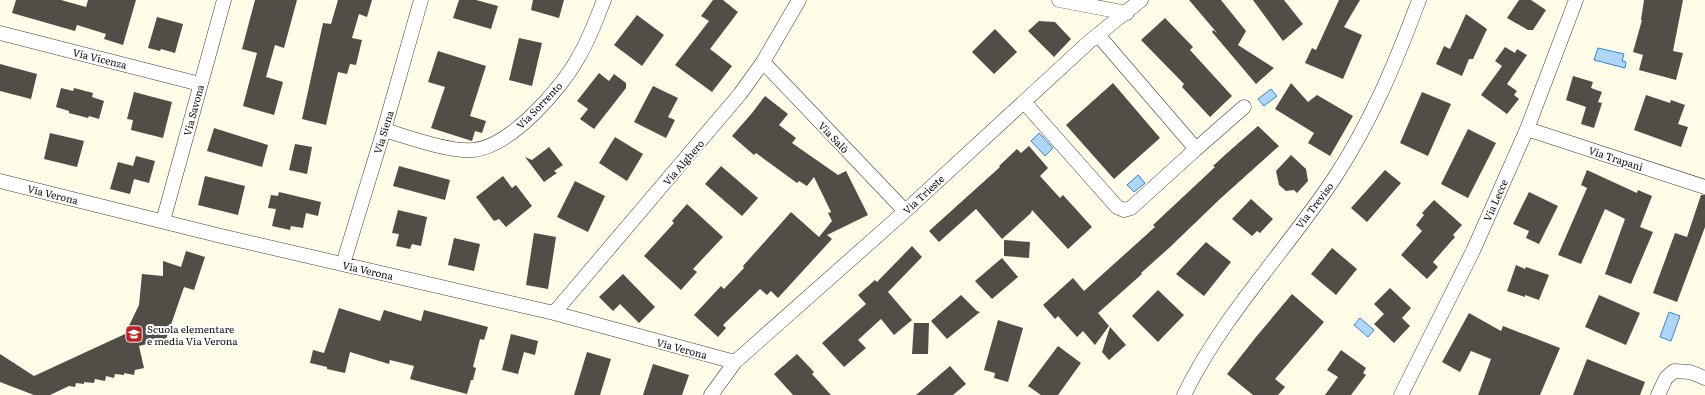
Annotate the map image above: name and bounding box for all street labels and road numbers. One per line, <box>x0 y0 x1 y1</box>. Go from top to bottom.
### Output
street label: Via Vicenza <box>71 44 129 72</box>
street label: Via Sorrento <box>513 78 565 132</box>
street label: Via Savona <box>179 82 207 137</box>
street label: Via Siena <box>369 108 397 155</box>
street label: Via Salò <box>815 118 853 156</box>
street label: Via Alghero <box>659 136 707 188</box>
street label: Via Trapani <box>1587 142 1646 174</box>
street label: Via Trieste <box>899 171 947 217</box>
street label: Via Lecce <box>1479 177 1511 223</box>
street label: Via Treviso <box>1292 179 1336 231</box>
street label: Via Verona <box>26 180 81 208</box>
street label: Via Verona <box>341 257 396 283</box>
street label: Via Verona <box>655 334 710 362</box>

